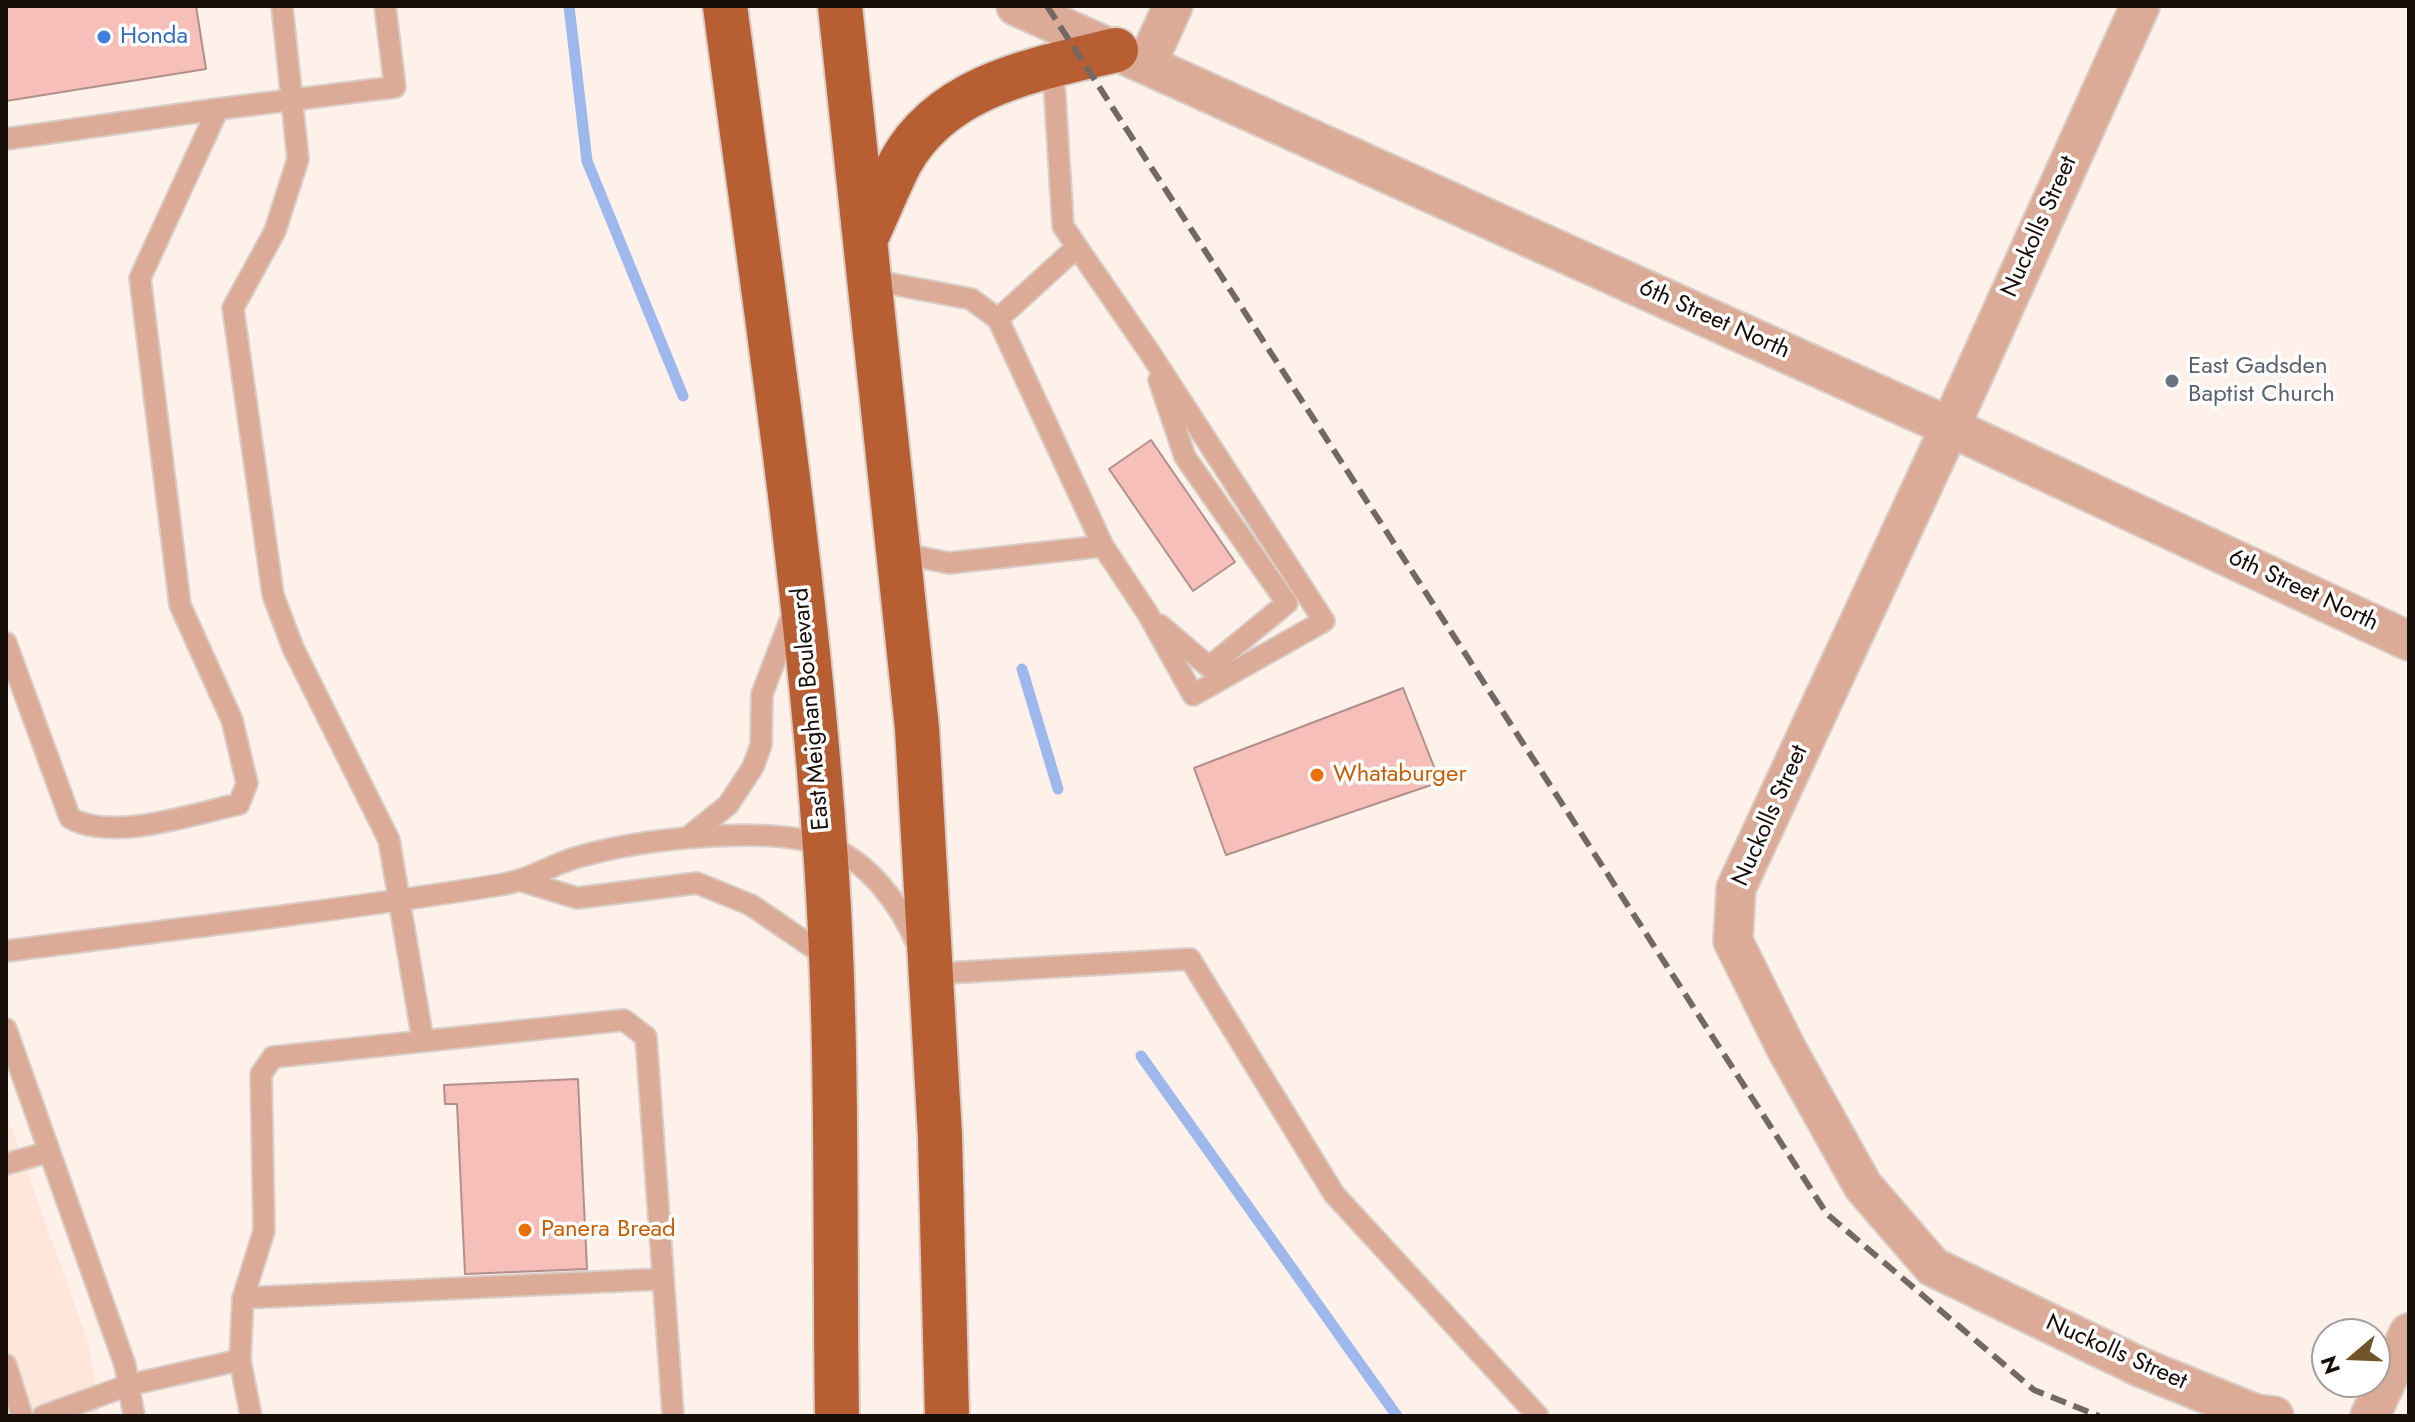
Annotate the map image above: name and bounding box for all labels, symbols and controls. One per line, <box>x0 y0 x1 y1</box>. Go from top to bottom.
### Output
place label: Honda <box>120 23 188 51</box>
marker: Honda <box>95 28 113 46</box>
street label: Nuckolls Street <box>1996 152 2084 302</box>
street label: 6th Street North <box>1634 274 1794 366</box>
place label: East Gadsden Baptist Church <box>2188 353 2335 409</box>
marker: East Gadsden Baptist Church <box>2163 372 2181 390</box>
street label: 6th Street North <box>2223 544 2383 638</box>
street label: East Meighan Boulevard <box>787 586 837 832</box>
street label: Nuckolls Street <box>1727 741 1815 891</box>
place label: Whataburger <box>1333 761 1467 789</box>
marker: Whataburger <box>1308 766 1326 784</box>
place label: Panera Bread <box>541 1216 676 1244</box>
marker: Panera Bread <box>516 1221 534 1239</box>
street label: Nuckolls Street <box>2041 1309 2191 1397</box>
north arrow <box>2311 1318 2391 1398</box>
text: N <box>2312 1352 2348 1379</box>

